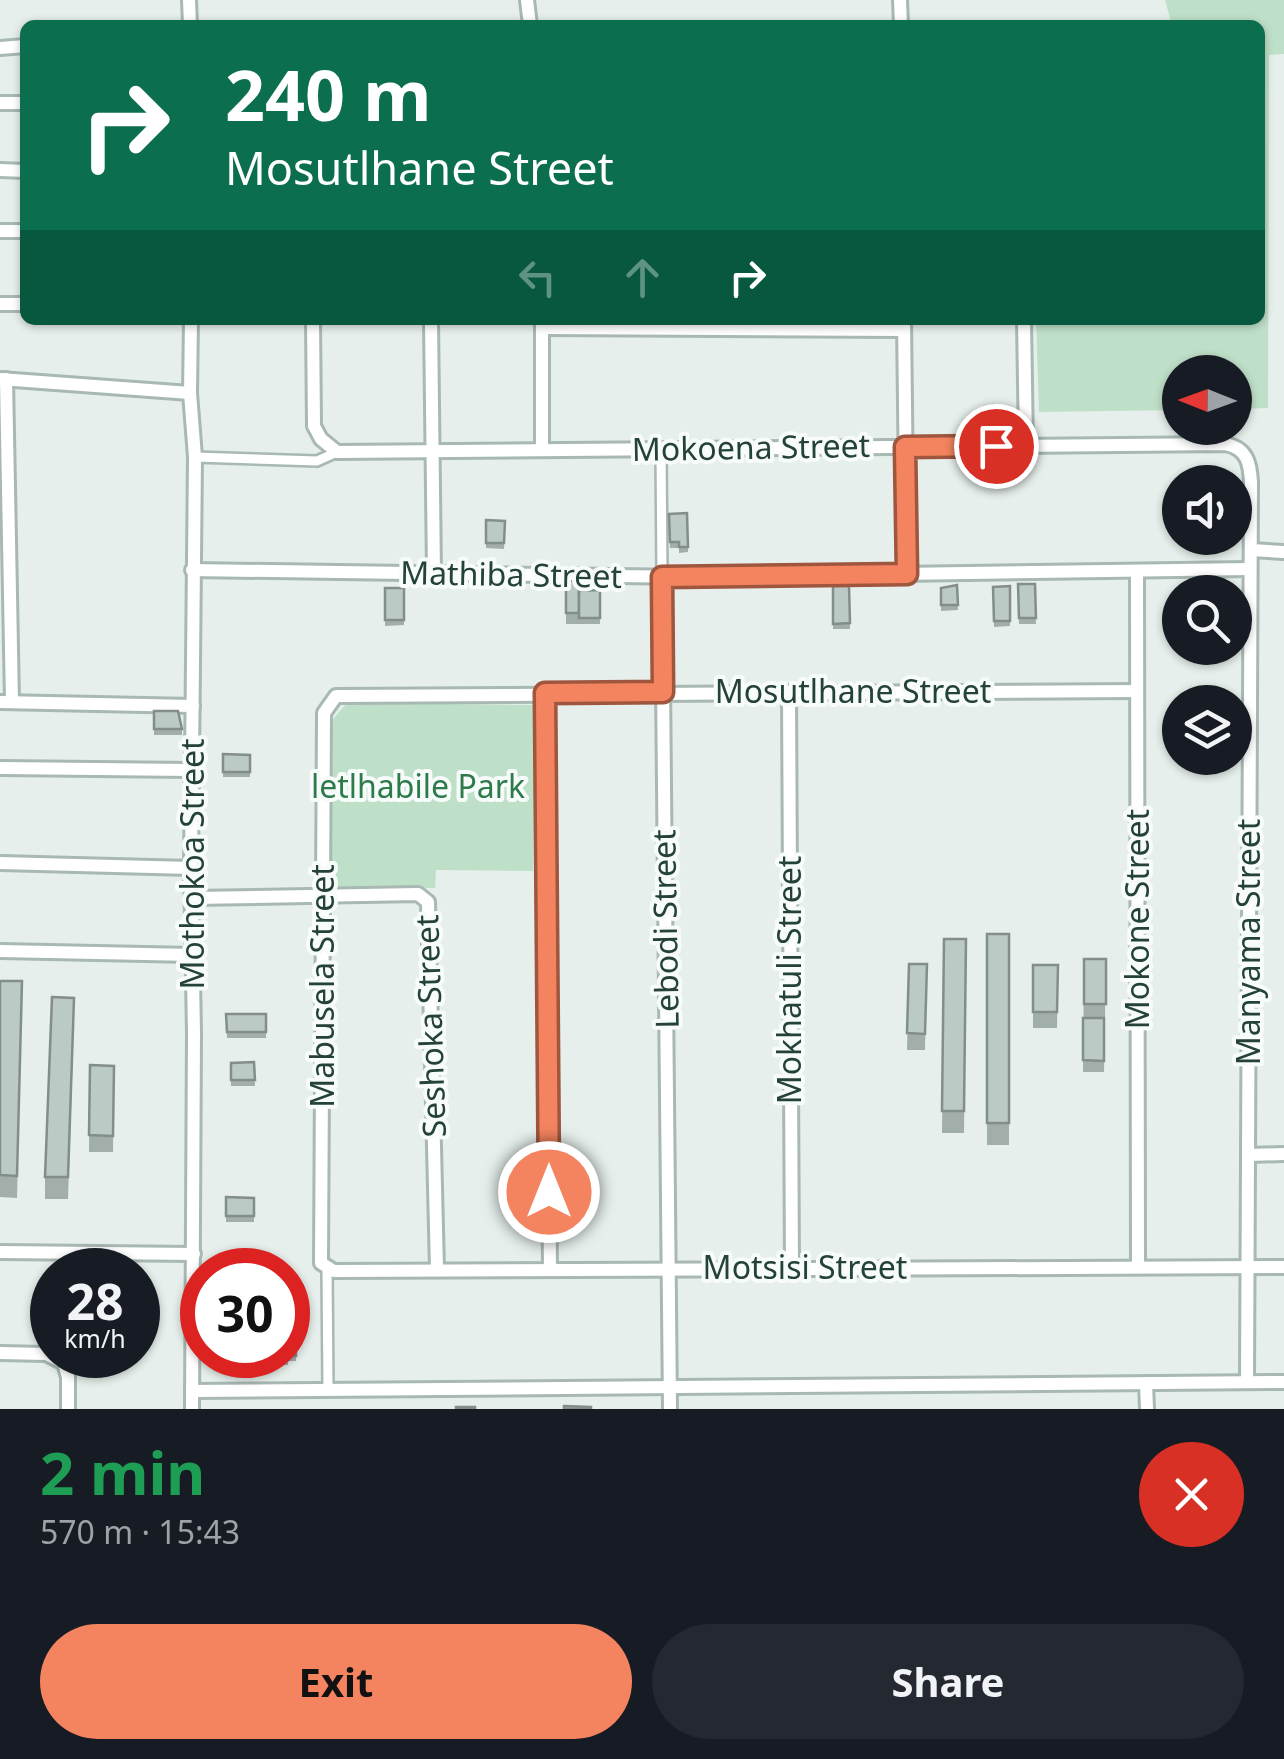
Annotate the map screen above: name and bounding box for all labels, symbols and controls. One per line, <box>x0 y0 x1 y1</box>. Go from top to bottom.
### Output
text: 240 m <box>225 46 432 142</box>
icon: right <box>60 60 190 190</box>
text: Mosutlhane Street <box>225 137 614 198</box>
icon: left <box>510 250 565 305</box>
icon: ahead <box>615 250 670 305</box>
icon: right <box>720 250 775 305</box>
north arrow <box>1162 355 1252 445</box>
map controls <box>1162 355 1252 775</box>
pin <box>954 404 1039 489</box>
icon: arrive <box>969 419 1024 474</box>
street label: Mokoena Street <box>631 423 870 470</box>
button: sound <box>1162 465 1252 555</box>
street label: Mathiba Street <box>400 550 622 597</box>
button: search <box>1162 575 1252 665</box>
street label: Mosutlhane Street <box>715 669 991 712</box>
button: layers <box>1162 685 1252 775</box>
street label: Mothokoa Street <box>170 738 213 990</box>
park label: letlhabile Park <box>311 764 525 807</box>
street label: Mokone Street <box>1115 809 1158 1029</box>
street label: Manyama Street <box>1226 819 1269 1065</box>
street label: Lebodi Street <box>641 829 688 1029</box>
street label: Mokhatuli Street <box>767 856 810 1104</box>
street label: Mabusela Street <box>300 864 343 1108</box>
street label: Seshoka Street <box>404 914 455 1138</box>
position arrow <box>497 1140 601 1244</box>
street label: Motsisi Street <box>703 1245 907 1288</box>
speed limit sign: 30 <box>180 1248 310 1378</box>
text: 28 <box>66 1267 124 1335</box>
text: km/h <box>64 1321 126 1355</box>
text: 2 min <box>40 1431 205 1513</box>
button: close <box>1139 1442 1244 1547</box>
text: 570 m · 15:43 <box>40 1510 240 1553</box>
button: Exit <box>40 1624 632 1739</box>
button: Share <box>652 1624 1244 1739</box>

